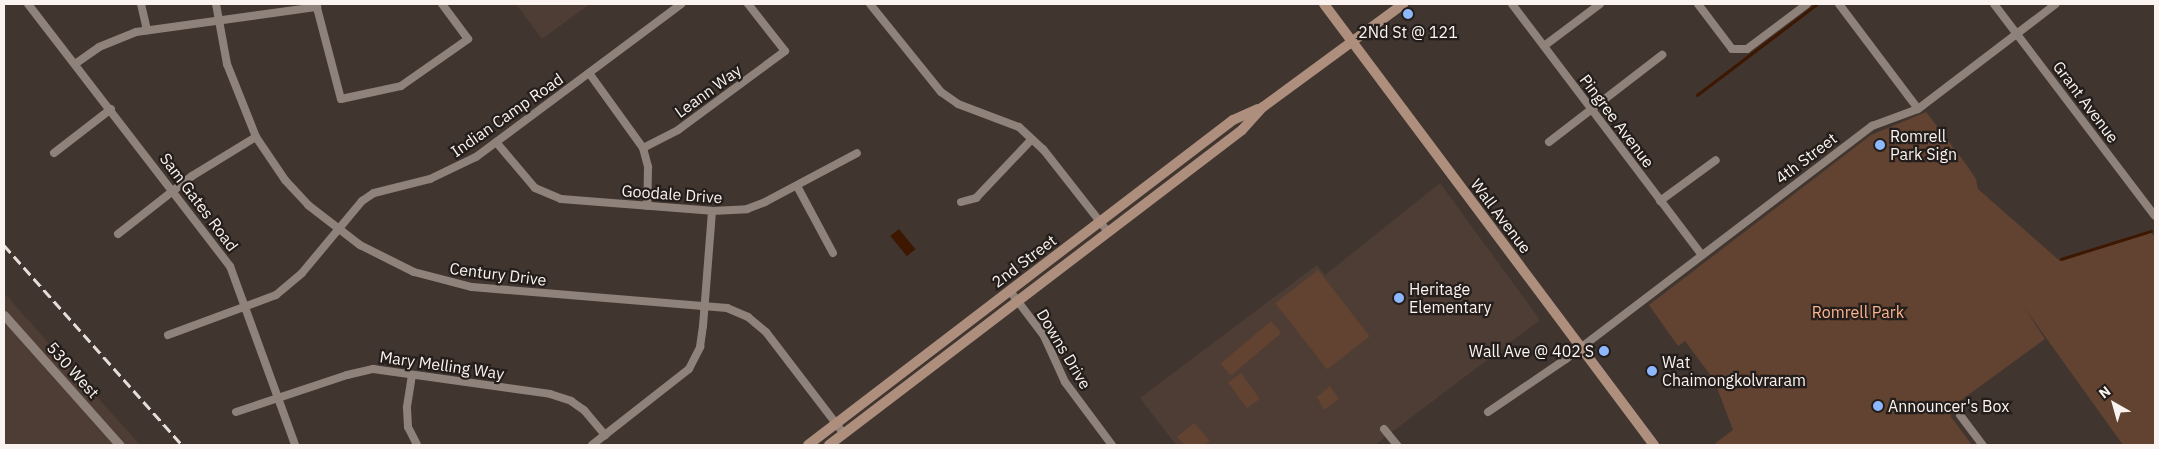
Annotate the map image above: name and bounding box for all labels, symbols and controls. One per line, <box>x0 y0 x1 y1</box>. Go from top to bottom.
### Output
marker: 2Nd St @ 121 <box>1402 8 1414 20</box>
place label: 2Nd St @ 121 <box>1358 22 1458 42</box>
street label: Grant Avenue <box>2049 57 2123 147</box>
street label: Leann Way <box>671 60 745 122</box>
street label: Indian Camp Road <box>447 69 567 161</box>
street label: Pingree Avenue <box>1576 71 1658 171</box>
place label: Romrell Park Sign <box>1890 126 1957 164</box>
street label: 4th Street <box>1771 129 1841 187</box>
marker: Romrell Park Sign <box>1874 139 1886 151</box>
street label: Sam Gates Road <box>156 149 242 255</box>
street label: Wall Avenue <box>1467 175 1535 257</box>
street label: Goodale Drive <box>621 181 723 207</box>
street label: 2nd Street <box>988 231 1060 291</box>
street label: Century Drive <box>448 259 548 289</box>
place label: Heritage Elementary <box>1409 279 1491 317</box>
marker: Heritage Elementary <box>1393 292 1405 304</box>
park label: Romrell Park <box>1812 302 1904 322</box>
street label: Downs Drive <box>1033 306 1095 392</box>
street label: 530 West <box>43 338 103 402</box>
place label: Wall Ave @ 402 S <box>1469 341 1594 361</box>
marker: Wall Ave @ 402 S <box>1598 345 1610 357</box>
street label: Mary Melling Way <box>378 347 506 383</box>
place label: Wat Chaimongkolvraram <box>1662 352 1806 390</box>
marker: Wat Chaimongkolvraram <box>1646 365 1658 377</box>
north arrow <box>2089 379 2139 429</box>
text: N <box>2095 382 2114 402</box>
place label: Announcer's Box <box>1888 396 2009 416</box>
marker: Announcer's Box <box>1872 400 1884 412</box>

